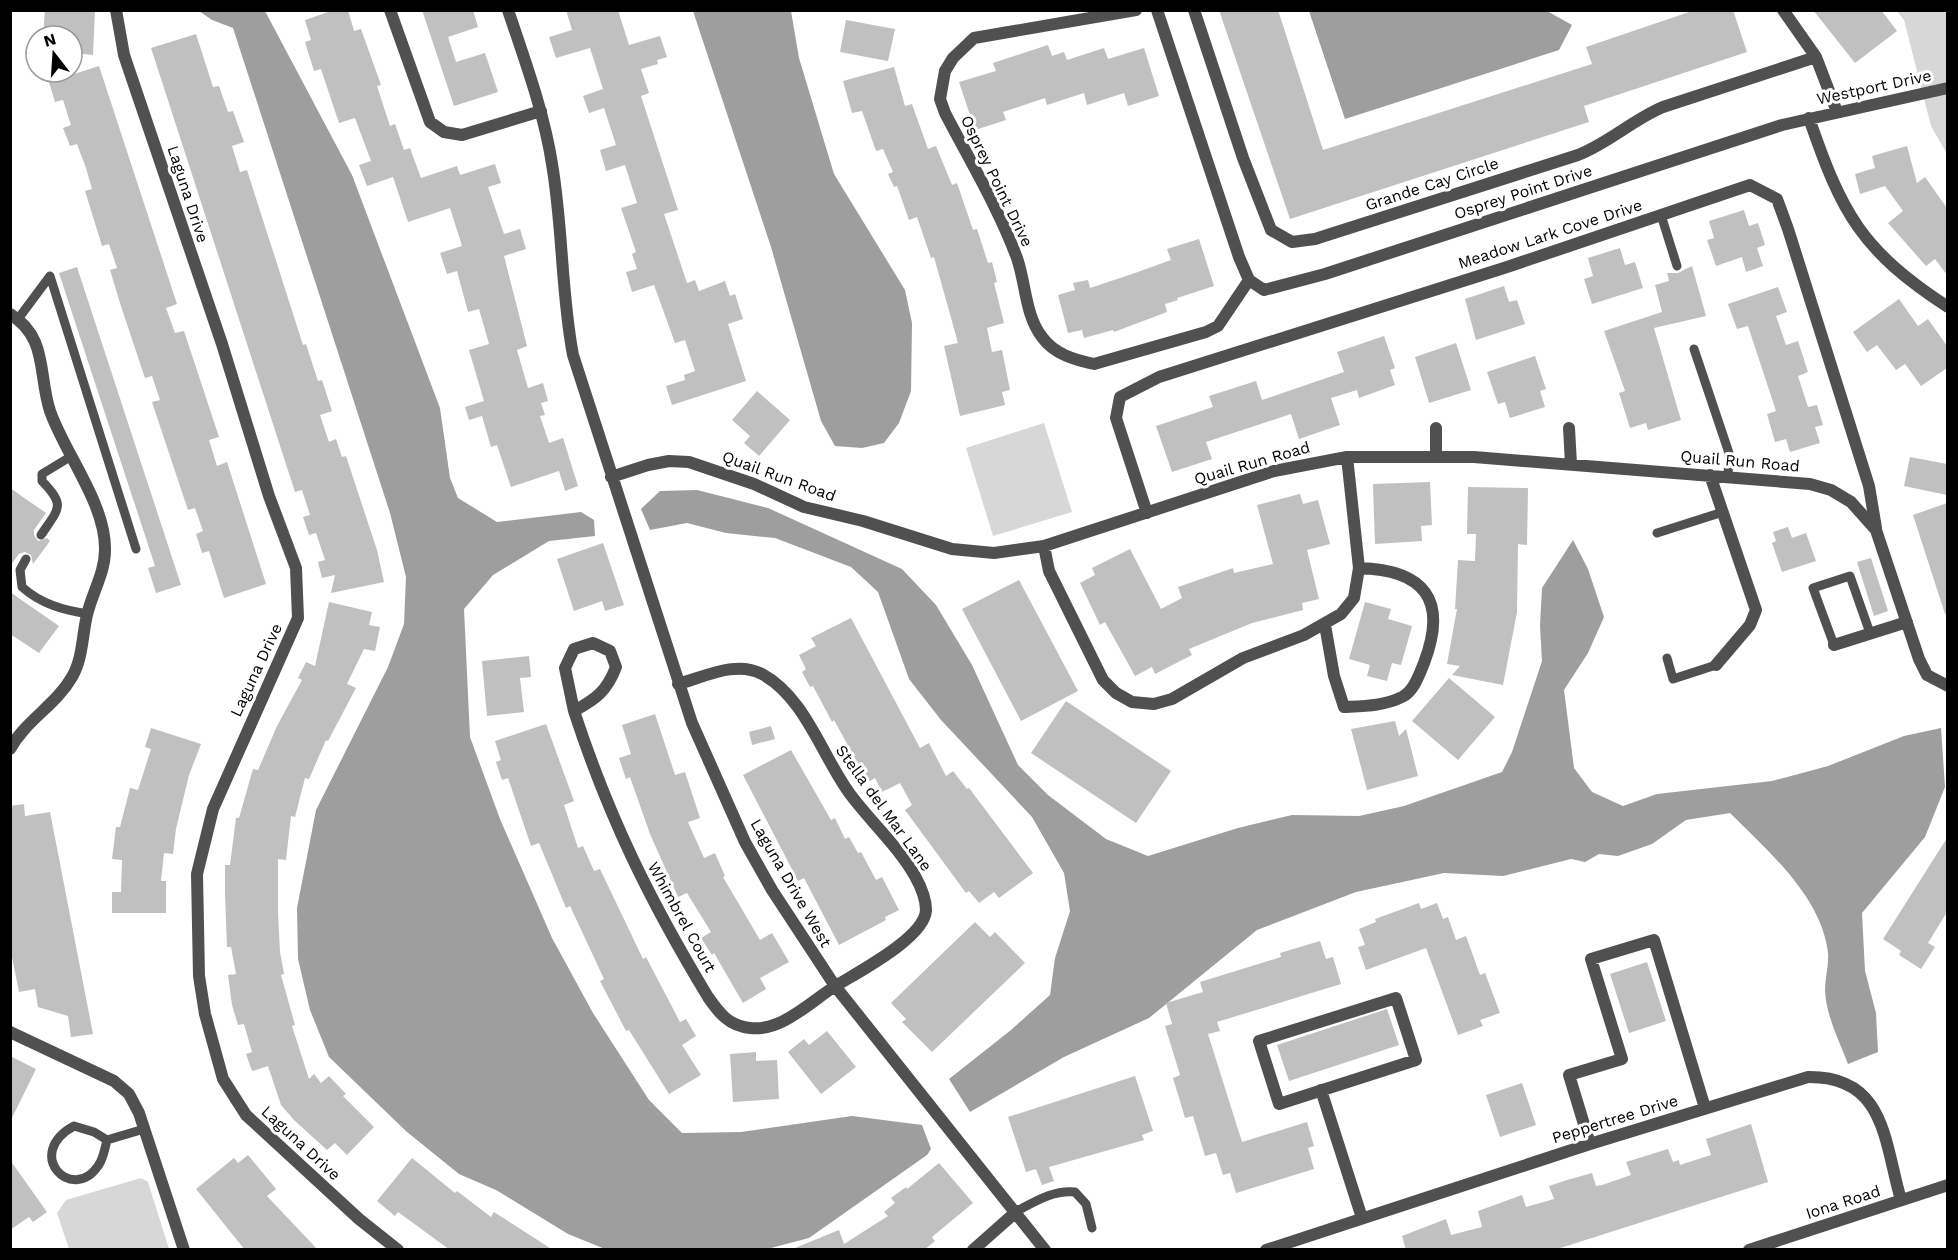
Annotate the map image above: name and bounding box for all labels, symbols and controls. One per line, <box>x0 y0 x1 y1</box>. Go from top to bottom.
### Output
north arrow <box>24 24 84 84</box>
text: N <box>41 29 58 51</box>
street label: Westport Drive <box>1815 66 1933 108</box>
street label: Osprey Point Drive <box>957 112 1037 250</box>
street label: Laguna Drive <box>163 143 213 245</box>
street label: Grande Cay Circle <box>1363 153 1501 215</box>
street label: Osprey Point Drive <box>1452 161 1594 223</box>
street label: Meadow Lark Cove Drive <box>1456 195 1644 273</box>
street label: Quail Run Road <box>1192 437 1312 489</box>
street label: Quail Run Road <box>1680 446 1800 476</box>
street label: Quail Run Road <box>720 447 838 505</box>
street label: Laguna Drive <box>226 620 286 720</box>
street label: Stella del Mar Lane <box>832 741 936 875</box>
street label: Laguna Drive West <box>746 815 836 951</box>
street label: Whimbrel Court <box>644 858 720 976</box>
street label: Peppertree Drive <box>1550 1091 1680 1147</box>
street label: Laguna Drive <box>258 1102 344 1184</box>
street label: Iona Road <box>1803 1181 1883 1223</box>

